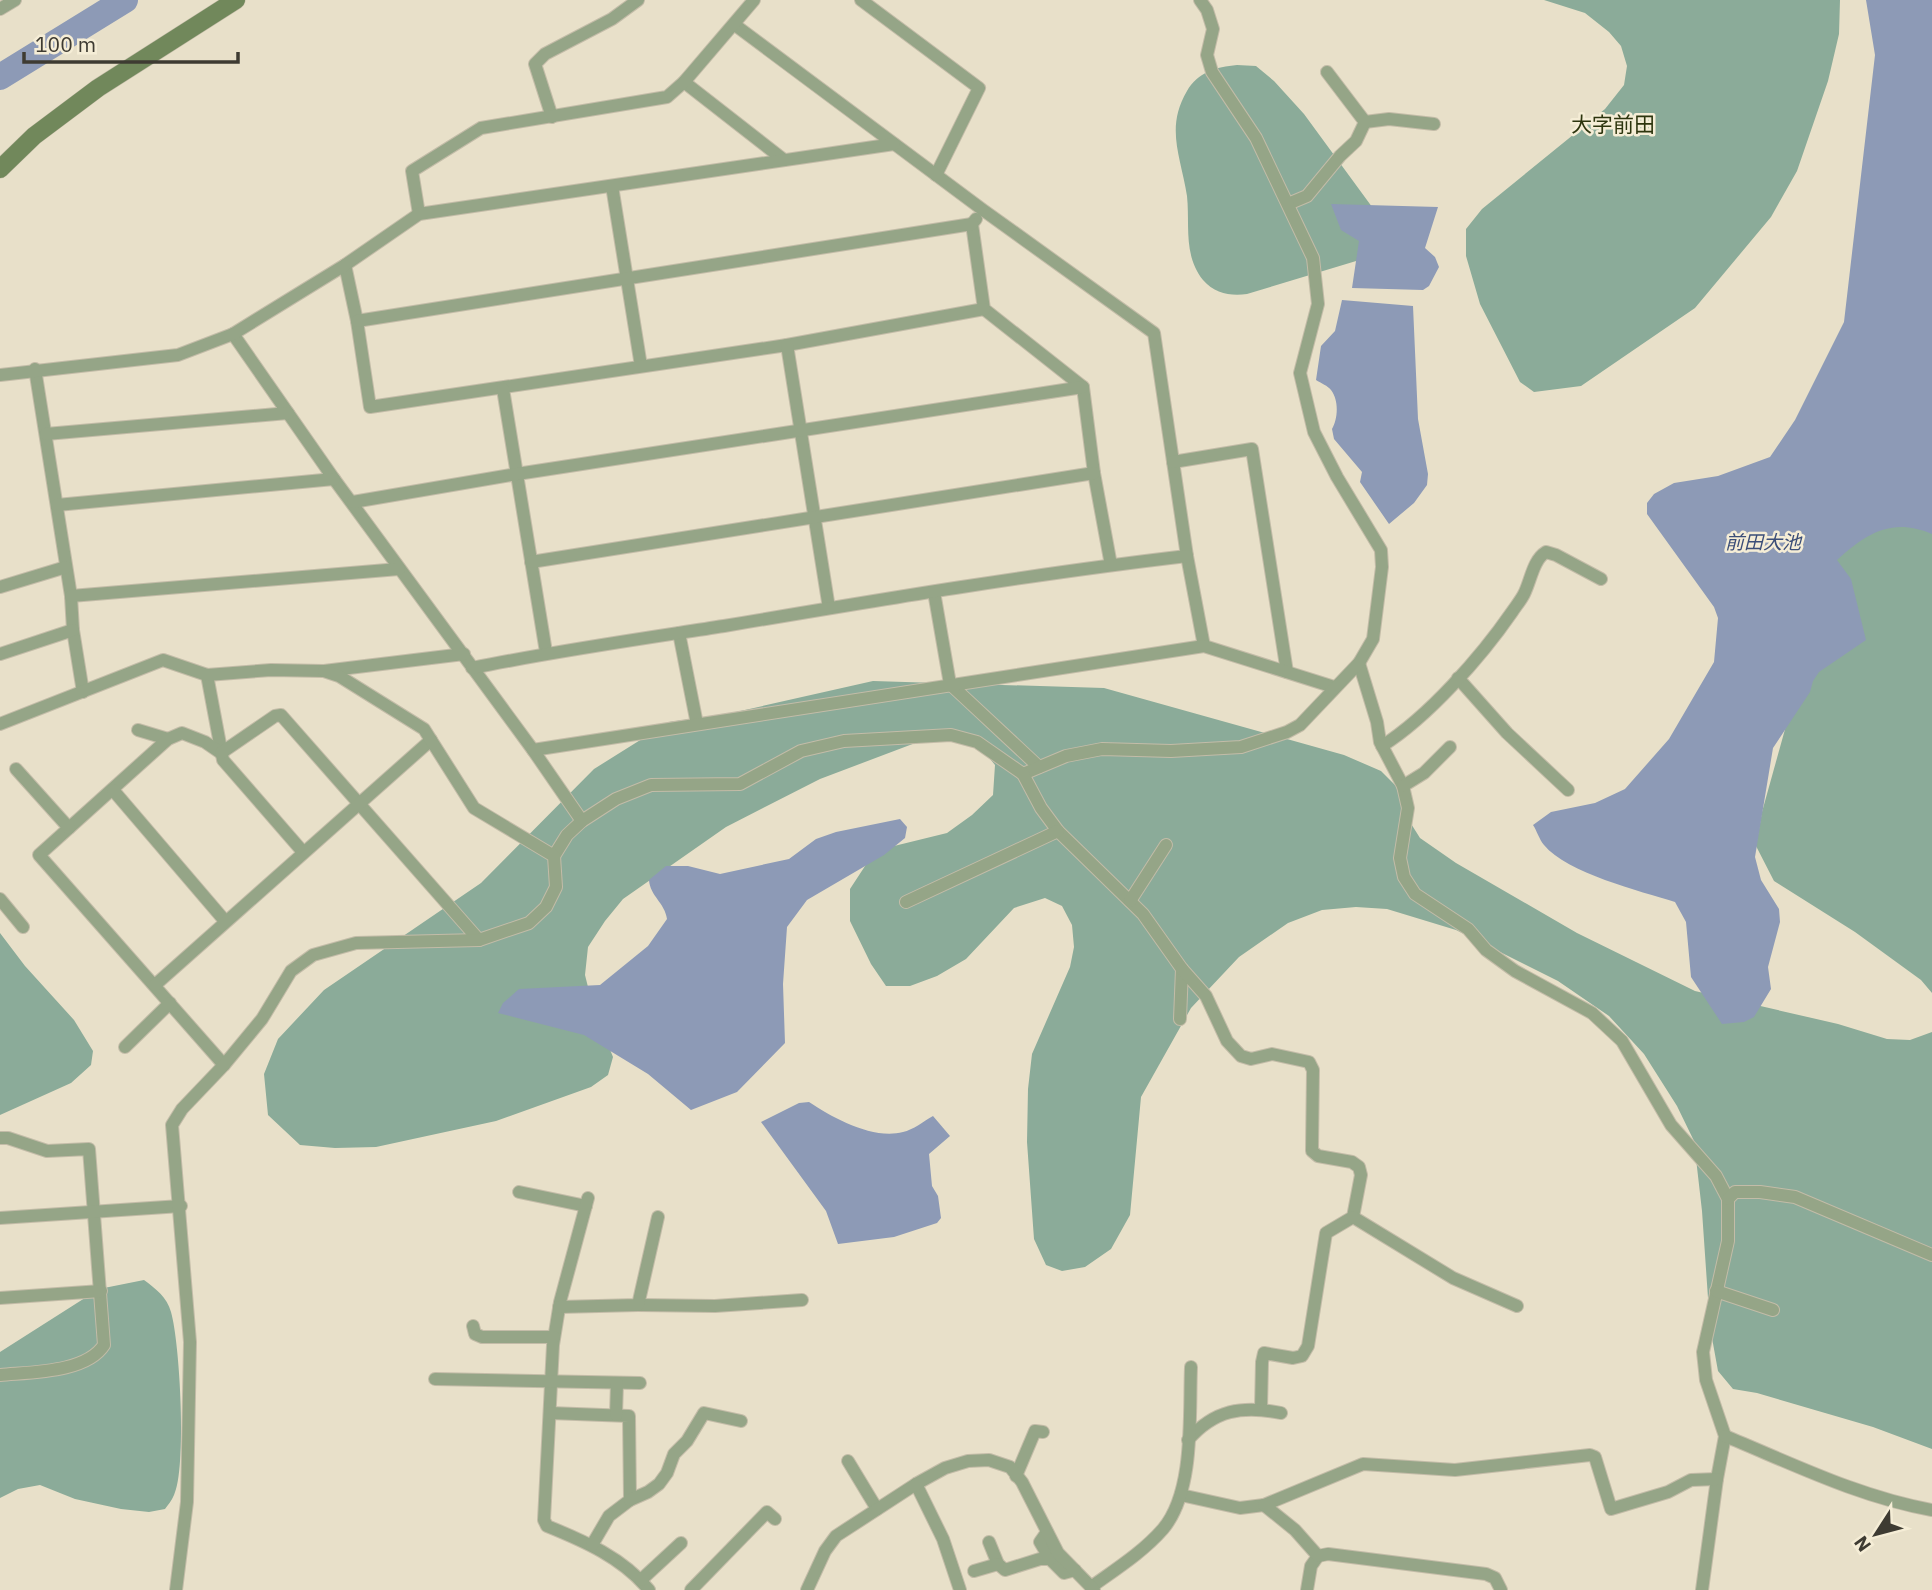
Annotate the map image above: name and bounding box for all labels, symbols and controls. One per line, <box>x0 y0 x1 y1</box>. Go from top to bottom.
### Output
scale bar <box>24 21 238 65</box>
text: 100 m <box>35 30 96 58</box>
district label: 大字前田 <box>1571 110 1655 138</box>
water label: 前田大池 <box>1725 530 1803 554</box>
north arrow <box>1841 1499 1911 1569</box>
text: N <box>1848 1531 1876 1557</box>

